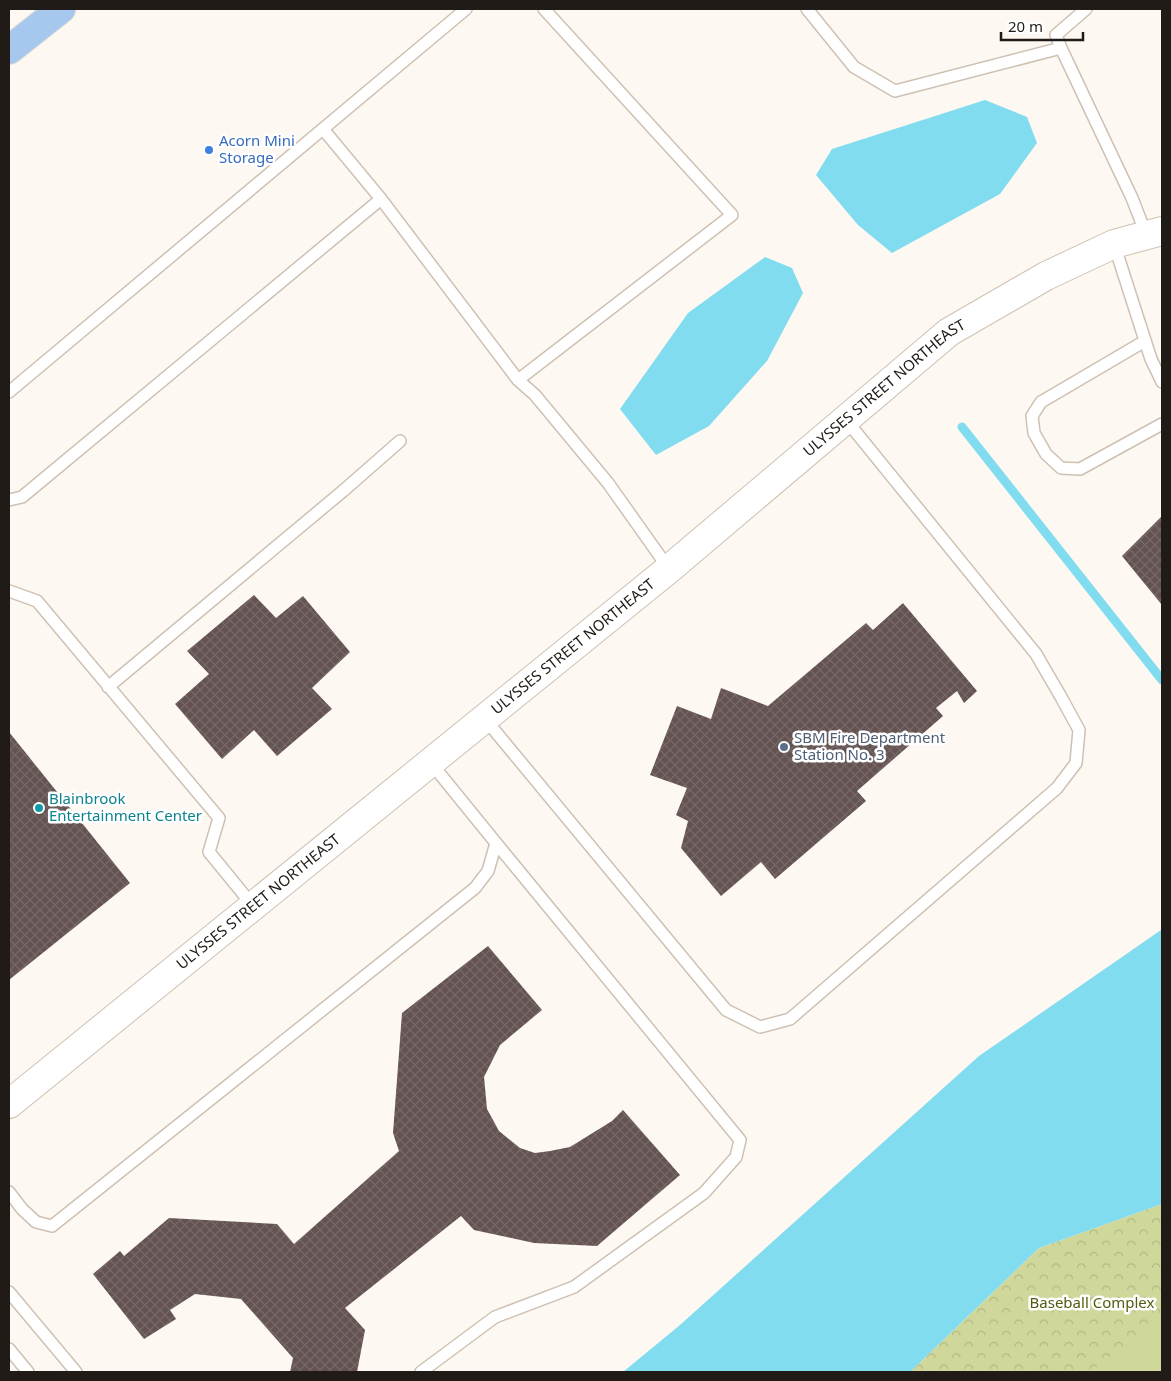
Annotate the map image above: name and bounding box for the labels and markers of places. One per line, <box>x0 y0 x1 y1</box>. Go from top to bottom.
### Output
place label: Acorn Mini Storage <box>219 130 295 167</box>
marker: Acorn Mini Storage <box>203 144 215 156</box>
place label: SBM Fire Department Station No. 3 <box>794 727 946 764</box>
marker: SBM Fire Department Station No. 3 <box>778 741 790 753</box>
place label: Blainbrook Entertainment Center <box>49 788 202 825</box>
marker: Blainbrook Entertainment Center <box>33 802 45 814</box>

